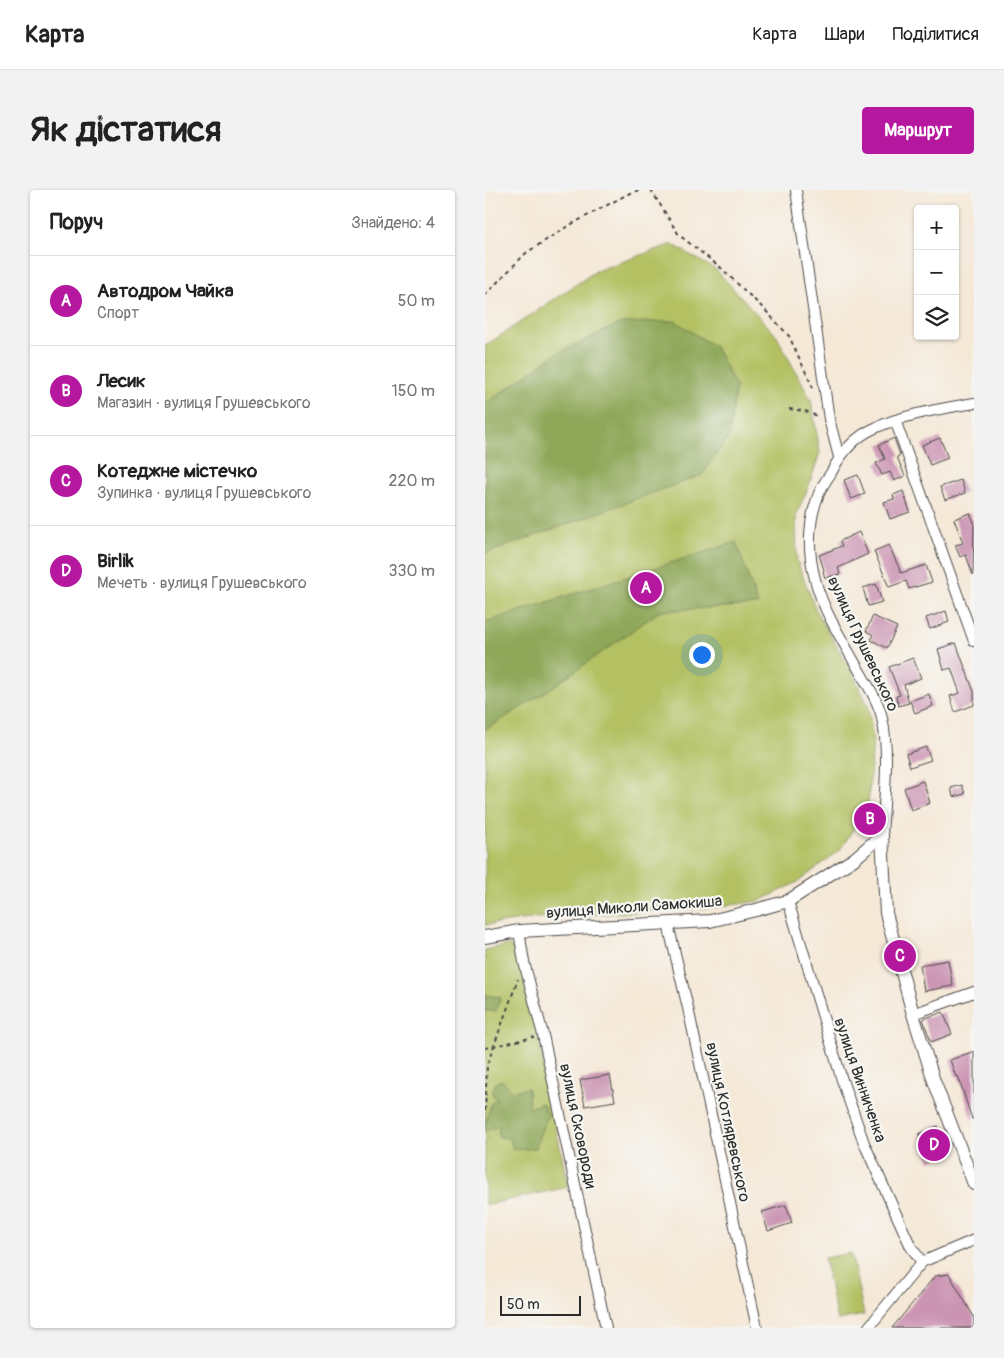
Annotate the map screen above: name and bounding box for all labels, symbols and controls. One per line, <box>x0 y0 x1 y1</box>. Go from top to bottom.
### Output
text: Карта <box>25 20 84 49</box>
text: Карта <box>752 23 797 46</box>
text: Шари <box>825 23 864 46</box>
text: Поділитися <box>892 23 979 46</box>
button: Маршрут <box>862 107 974 154</box>
text: Як дістатися <box>30 108 221 152</box>
map controls <box>914 205 959 340</box>
button: + <box>914 205 959 250</box>
text: Поруч <box>50 209 103 236</box>
text: Знайдено: 4 <box>351 213 435 233</box>
button: − <box>914 250 959 295</box>
text: Автодром Чайка <box>97 279 234 303</box>
text: A <box>61 291 71 311</box>
text: 50 m <box>398 291 435 311</box>
button: layers <box>914 295 959 340</box>
text: Спорт <box>97 303 139 323</box>
text: Лесик <box>97 369 146 393</box>
text: B <box>61 381 71 401</box>
text: 150 m <box>391 381 435 401</box>
text: Магазин · вулиця Грушевського <box>97 393 311 413</box>
text: Котеджне містечко <box>97 459 257 483</box>
text: C <box>61 471 71 491</box>
text: 220 m <box>389 471 435 491</box>
text: Зупинка · вулиця Грушевського <box>97 483 311 503</box>
text: Birlik <box>97 549 134 573</box>
text: D <box>61 561 71 581</box>
text: 330 m <box>389 561 435 581</box>
pin: A <box>630 569 662 607</box>
text: Мечеть · вулиця Грушевського <box>97 573 307 593</box>
street label: вулиця Грушевського <box>823 573 903 715</box>
your location <box>689 642 715 668</box>
pin: B <box>854 800 886 838</box>
street label: вулиця Миколи Самокиша <box>545 891 723 923</box>
pin: C <box>884 937 916 975</box>
street label: вулиця Винниченка <box>829 1015 891 1145</box>
street label: вулиця Котляревського <box>701 1040 755 1204</box>
street label: вулиця Сковороди <box>555 1062 601 1190</box>
pin: D <box>918 1126 950 1164</box>
scale bar <box>500 1293 581 1316</box>
text: 50 m <box>507 1296 540 1313</box>

